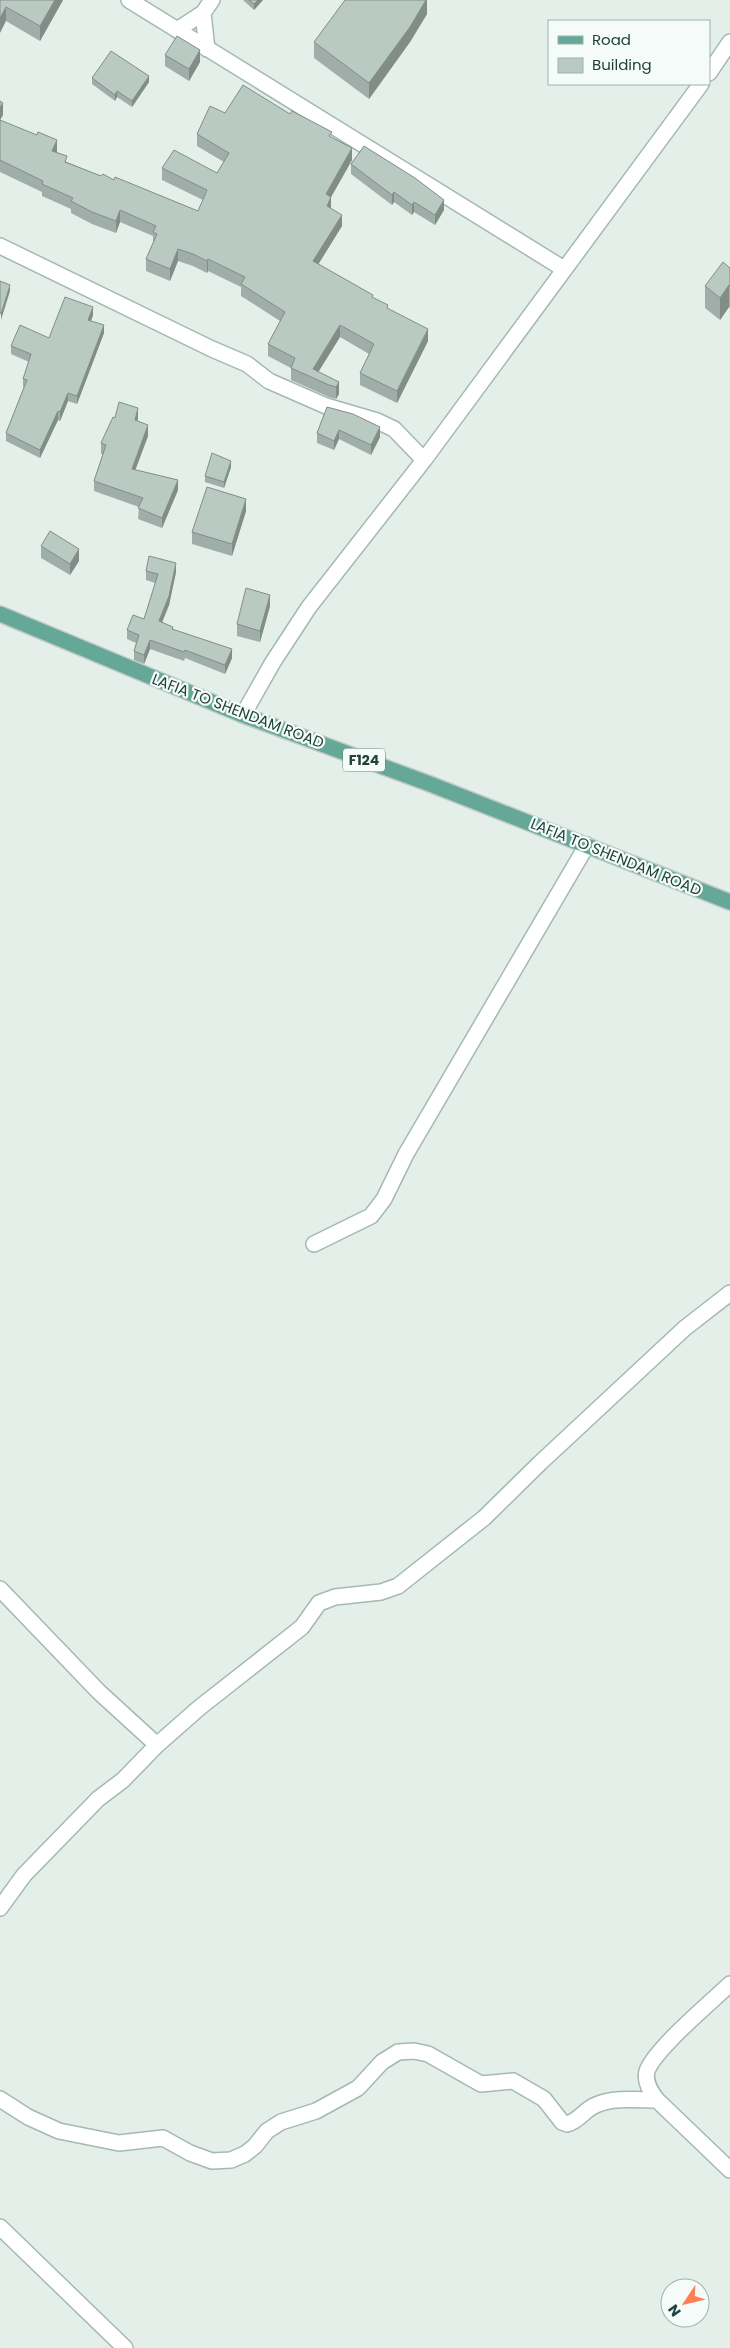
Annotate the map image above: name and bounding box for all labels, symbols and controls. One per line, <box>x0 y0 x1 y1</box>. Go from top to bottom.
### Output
legend <box>548 20 710 85</box>
text: Road <box>592 29 631 50</box>
text: Building <box>592 54 652 75</box>
street label: LAFIA TO SHENDAM ROAD <box>149 668 327 753</box>
road number: F124 <box>343 748 385 772</box>
street label: LAFIA TO SHENDAM ROAD <box>528 813 705 900</box>
north arrow <box>660 2278 710 2328</box>
text: N <box>663 2300 686 2321</box>

